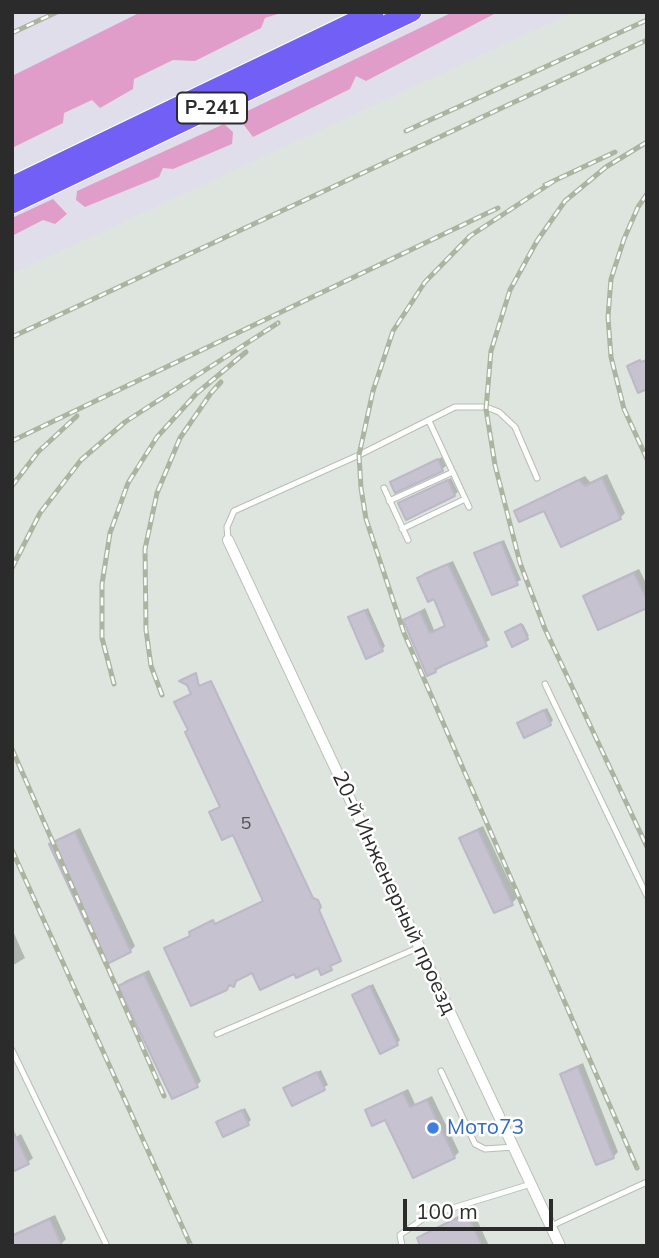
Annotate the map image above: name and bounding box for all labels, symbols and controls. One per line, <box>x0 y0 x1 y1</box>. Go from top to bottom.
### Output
road number: Р-241 <box>177 92 247 124</box>
street label: 20-й Инженерный проезд <box>327 768 461 1018</box>
house number: 5 <box>241 813 251 835</box>
place label: Мото73 <box>447 1115 524 1141</box>
marker: Мото73 <box>425 1120 441 1136</box>
scale bar <box>407 1184 558 1228</box>
text: 100 m <box>416 1198 478 1224</box>

